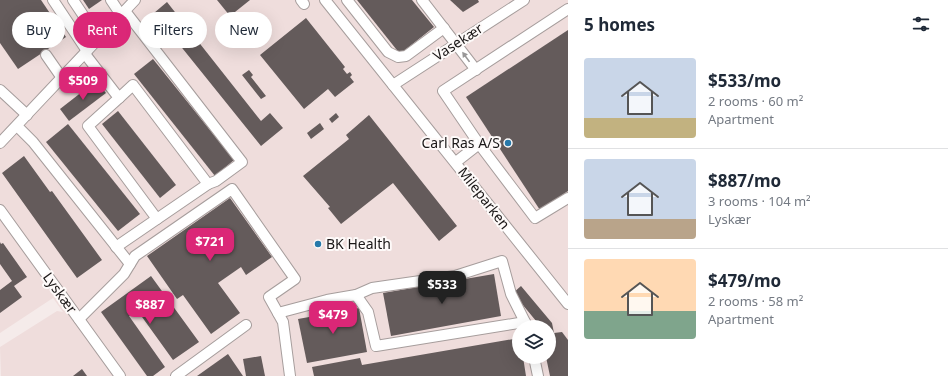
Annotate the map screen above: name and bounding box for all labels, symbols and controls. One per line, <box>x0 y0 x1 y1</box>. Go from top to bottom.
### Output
chip: Buy <box>12 12 65 48</box>
chip: Rent <box>73 12 131 48</box>
chip: Filters <box>139 12 207 48</box>
chip: New <box>215 12 272 48</box>
text: 5 homes <box>584 13 655 36</box>
icon: filters <box>910 13 932 35</box>
street label: Vasekær <box>429 18 487 65</box>
one-way arrow <box>462 52 470 62</box>
pin: $509 <box>59 67 107 101</box>
text: $533/mo <box>708 69 781 92</box>
text: $509 <box>68 71 98 89</box>
icon: home <box>616 74 664 122</box>
text: 2 rooms · 60 m² <box>708 92 803 110</box>
text: Apartment <box>708 110 774 128</box>
place label: Carl Ras A/S <box>422 133 500 152</box>
marker: Carl Ras A/S <box>503 138 513 148</box>
street label: Mileparken <box>454 163 515 233</box>
text: $887/mo <box>708 169 781 192</box>
icon: home <box>616 175 664 223</box>
text: 3 rooms · 104 m² <box>708 192 811 210</box>
text: Lyskær <box>708 210 751 228</box>
pin: $721 <box>186 228 234 262</box>
text: $721 <box>195 232 225 250</box>
place label: BK Health <box>326 234 391 253</box>
marker: BK Health <box>313 239 323 249</box>
street label: Lyskær <box>39 268 82 317</box>
text: $479/mo <box>708 269 781 292</box>
pin: $533 <box>418 271 466 305</box>
text: $533 <box>427 275 457 293</box>
icon: home <box>616 275 664 323</box>
pin: $887 <box>126 291 174 325</box>
text: 2 rooms · 58 m² <box>708 292 803 310</box>
text: $887 <box>135 295 165 313</box>
pin: $479 <box>309 301 357 335</box>
text: $479 <box>318 305 348 323</box>
text: Apartment <box>708 310 774 328</box>
map controls <box>512 320 556 364</box>
button: layers <box>512 320 556 364</box>

